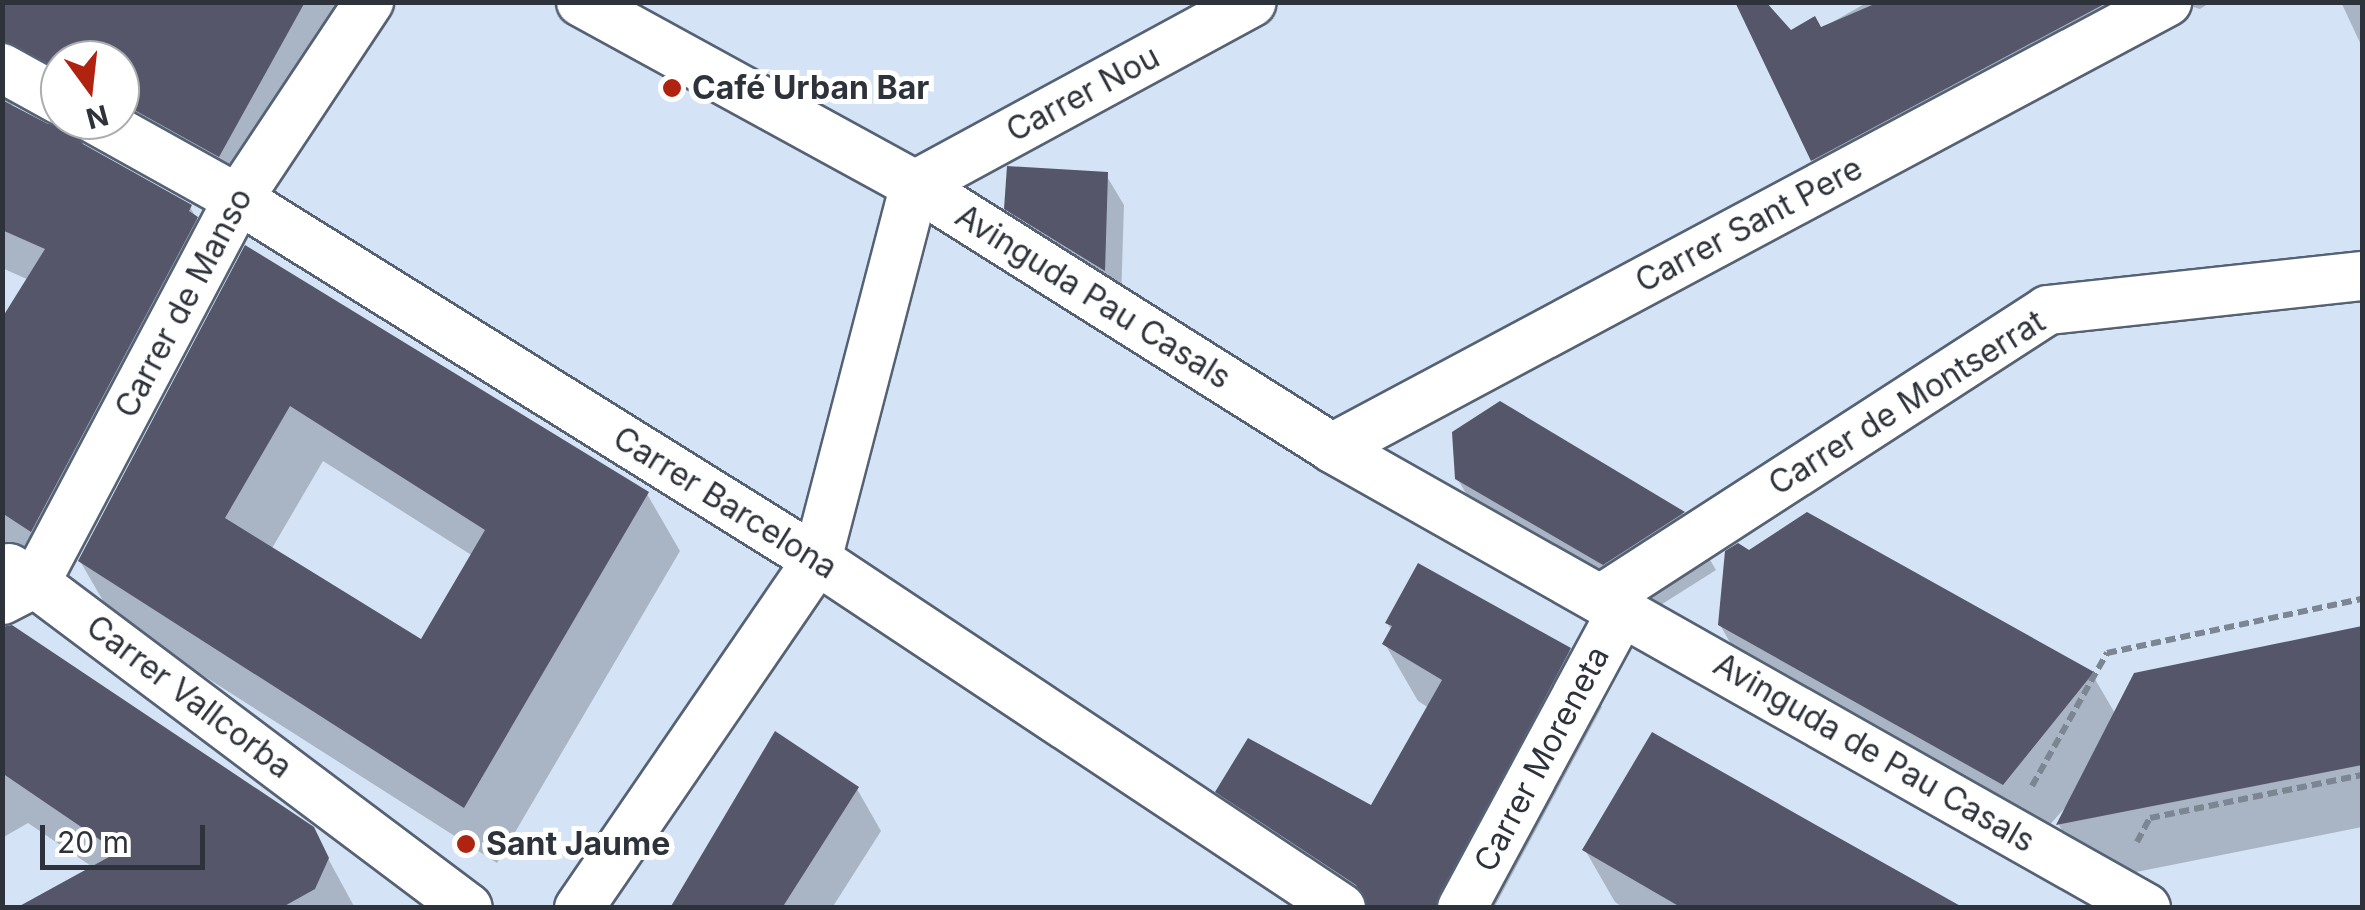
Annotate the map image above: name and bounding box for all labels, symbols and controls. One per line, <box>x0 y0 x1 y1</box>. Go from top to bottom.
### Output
street label: Carrer Nou <box>1000 38 1166 150</box>
north arrow <box>40 40 140 140</box>
place label: Café Urban Bar <box>692 69 929 107</box>
marker: Café Urban Bar <box>661 77 683 99</box>
text: N <box>83 98 112 136</box>
street label: Carrer Sant Pere <box>1629 149 1869 301</box>
street label: Carrer de Manso <box>107 182 261 424</box>
street label: Avinguda Pau Casals <box>948 197 1238 397</box>
street label: Carrer de Montserrat <box>1762 302 2052 504</box>
street label: Carrer Barcelona <box>606 419 844 587</box>
street label: Carrer Vallcorba <box>79 607 299 787</box>
street label: Carrer Moreneta <box>1466 640 1618 878</box>
street label: Avinguda de Pau Casals <box>1707 645 2041 861</box>
scale bar <box>45 805 210 867</box>
text: 20 m <box>57 824 129 860</box>
place label: Sant Jaume <box>486 825 670 863</box>
marker: Sant Jaume <box>455 833 477 855</box>

